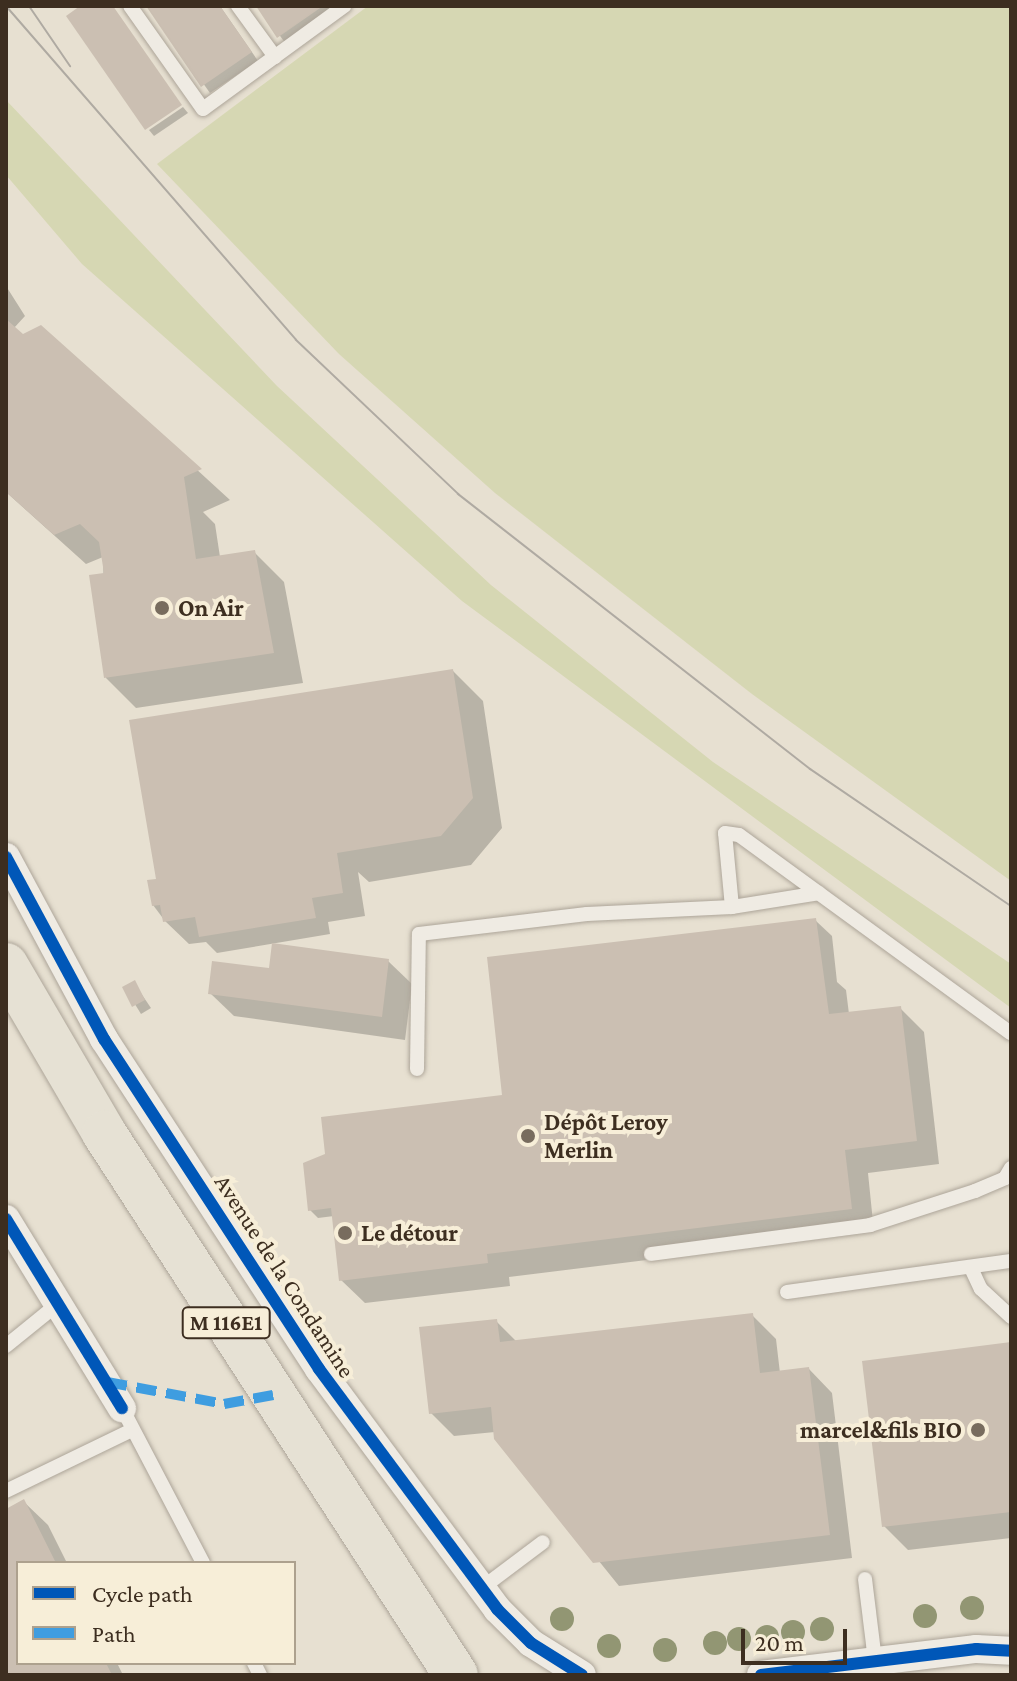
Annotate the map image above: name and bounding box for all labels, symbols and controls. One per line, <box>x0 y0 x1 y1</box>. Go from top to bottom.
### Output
place label: On Air <box>178 594 244 622</box>
marker: On Air <box>153 599 171 617</box>
place label: Dépôt Leroy Merlin <box>544 1108 668 1164</box>
marker: Dépôt Leroy Merlin <box>519 1127 537 1145</box>
street label: Avenue de la Condamine <box>209 1169 361 1383</box>
place label: Le détour <box>361 1219 458 1247</box>
marker: Le détour <box>336 1224 354 1242</box>
road number: M 116E1 <box>180 1305 272 1341</box>
place label: marcel&fils BIO <box>800 1416 962 1444</box>
marker: marcel&fils BIO <box>969 1421 987 1439</box>
legend <box>16 1561 296 1665</box>
text: Cycle path <box>92 1580 193 1607</box>
scale bar <box>745 1613 851 1663</box>
text: Path <box>92 1620 136 1647</box>
text: 20 m <box>755 1629 804 1656</box>

